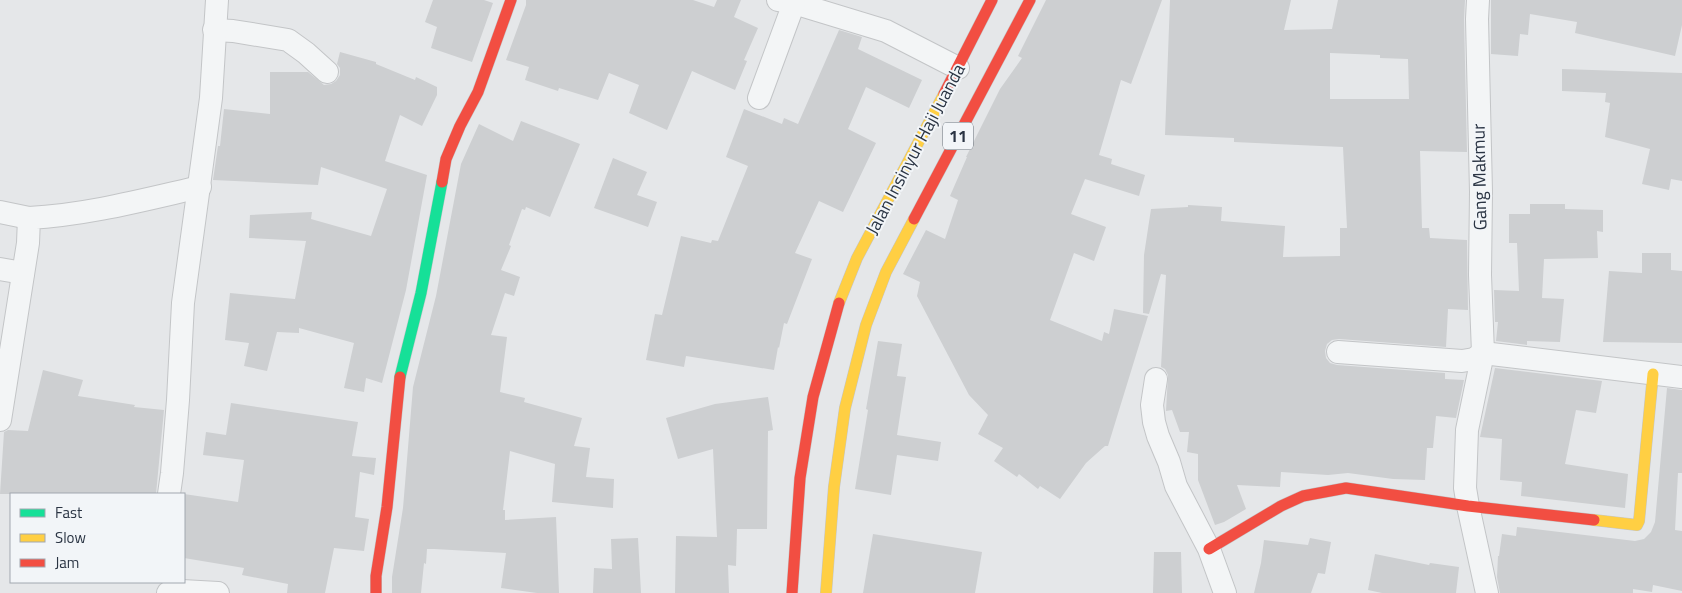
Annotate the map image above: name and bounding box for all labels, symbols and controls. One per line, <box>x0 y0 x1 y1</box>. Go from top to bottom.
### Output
street label: Jalan Insinyur Haji Juanda <box>858 59 972 239</box>
road number: 11 <box>943 122 973 150</box>
street label: Gang Makmur <box>1465 123 1493 231</box>
legend <box>10 493 185 583</box>
text: Fast <box>55 501 83 524</box>
text: Slow <box>55 526 86 549</box>
text: Jam <box>55 551 79 574</box>

